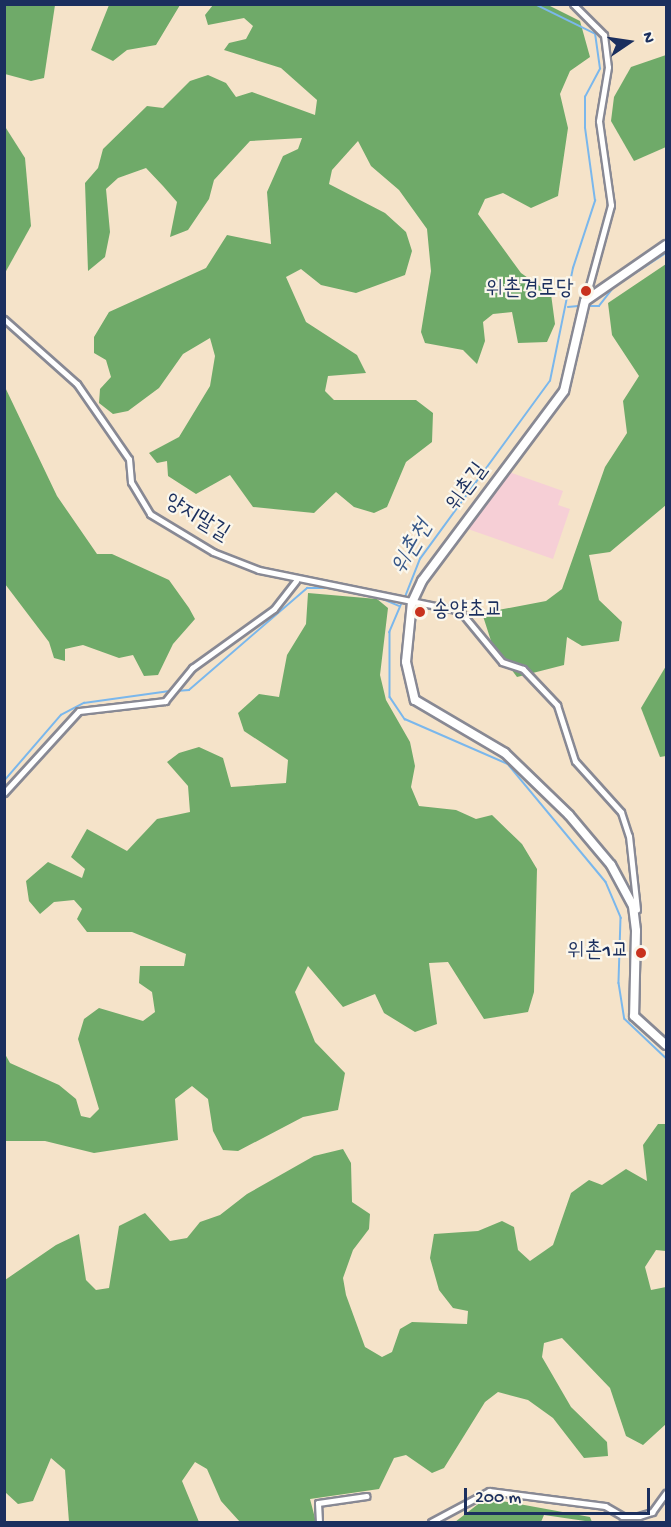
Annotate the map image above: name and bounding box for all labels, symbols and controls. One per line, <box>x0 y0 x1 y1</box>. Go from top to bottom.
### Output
north arrow <box>599 12 659 72</box>
text: N <box>637 31 657 45</box>
place label: 위촌경로당 <box>485 278 574 304</box>
marker: 위촌경로당 <box>579 284 593 298</box>
street label: 위촌길 <box>442 459 494 517</box>
street label: 양지말길 <box>159 489 233 549</box>
water label: 위촌천 <box>386 516 440 580</box>
place label: 송양초교 <box>432 599 503 625</box>
marker: 송양초교 <box>413 605 427 619</box>
place label: 위촌1교 <box>567 940 629 966</box>
marker: 위촌1교 <box>634 946 648 960</box>
scale bar <box>467 1476 653 1514</box>
text: 200 m <box>475 1488 521 1509</box>

